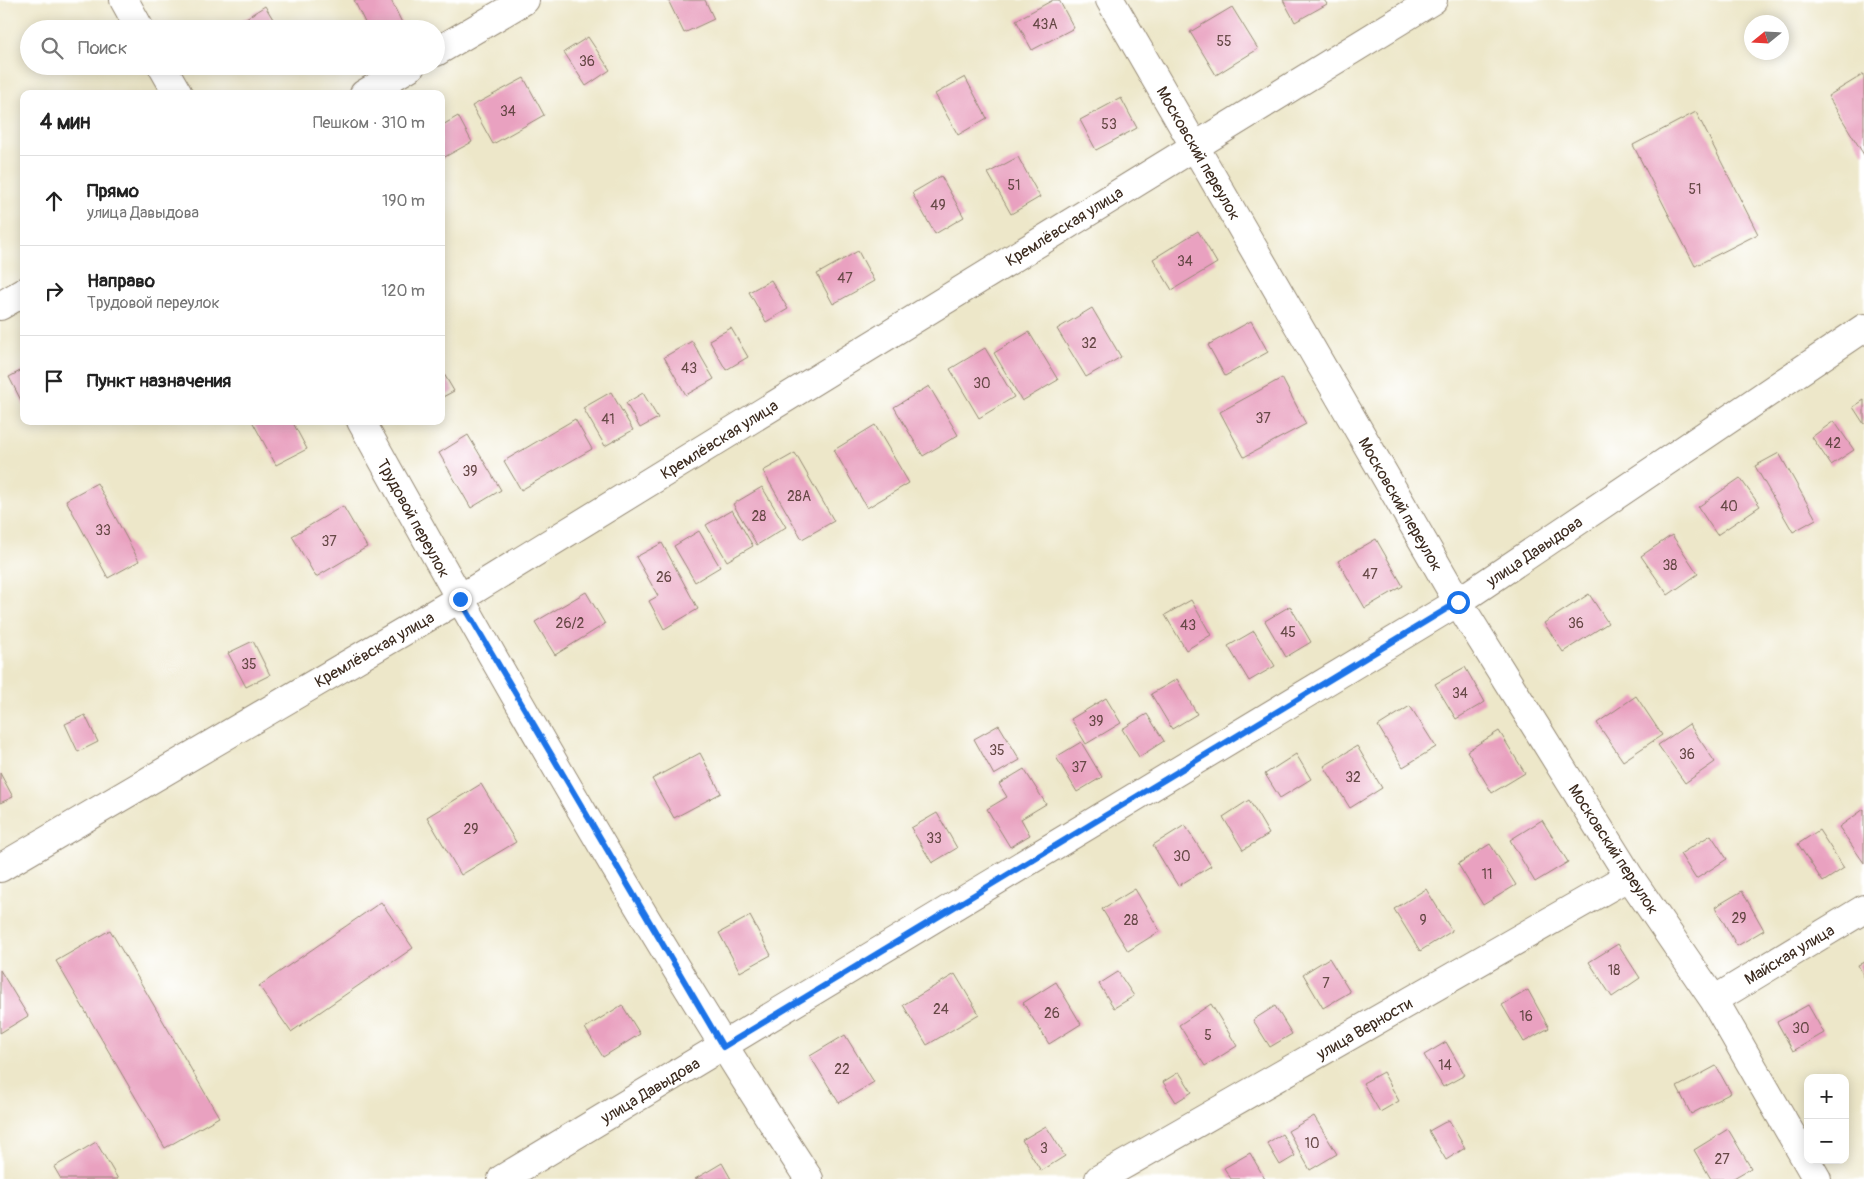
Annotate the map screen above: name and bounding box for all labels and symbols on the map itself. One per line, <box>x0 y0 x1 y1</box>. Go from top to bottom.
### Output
north arrow <box>1744 15 1789 60</box>
house number: 43А <box>1032 16 1058 33</box>
house number: 55 <box>1216 33 1232 50</box>
house number: 36 <box>579 53 595 70</box>
street label: Московский переулок <box>1152 83 1245 224</box>
house number: 34 <box>500 103 516 120</box>
house number: 53 <box>1101 116 1117 133</box>
house number: 51 <box>1007 177 1021 194</box>
house number: 51 <box>1688 181 1702 198</box>
street label: Кремлёвская улица <box>1002 183 1127 271</box>
house number: 49 <box>930 197 946 214</box>
house number: 34 <box>1177 253 1193 270</box>
house number: 47 <box>837 270 853 287</box>
house number: 32 <box>1081 335 1097 352</box>
house number: 43 <box>681 360 697 377</box>
house number: 30 <box>973 375 991 392</box>
street label: Кремлёвская улица <box>657 396 782 484</box>
house number: 37 <box>1255 410 1271 427</box>
house number: 41 <box>601 411 615 428</box>
street label: Московский переулок <box>1354 434 1447 575</box>
house number: 42 <box>1825 435 1841 452</box>
street label: Трудовой переулок <box>372 456 454 581</box>
house number: 39 <box>462 463 478 480</box>
house number: 28А <box>787 488 811 505</box>
house number: 40 <box>1720 498 1738 515</box>
house number: 28 <box>752 508 766 525</box>
street label: улица Давыдова <box>1482 512 1587 592</box>
house number: 33 <box>95 522 111 539</box>
house number: 37 <box>321 533 337 550</box>
house number: 38 <box>1663 557 1677 574</box>
house number: 47 <box>1362 566 1378 583</box>
house number: 26 <box>656 569 672 586</box>
route end <box>449 588 472 611</box>
route start <box>1447 591 1470 614</box>
street label: Кремлёвская улица <box>311 608 438 692</box>
house number: 26/2 <box>556 615 585 632</box>
house number: 36 <box>1568 615 1584 632</box>
house number: 43 <box>1180 617 1196 634</box>
house number: 45 <box>1280 624 1296 641</box>
house number: 35 <box>241 656 257 673</box>
house number: 34 <box>1452 685 1468 702</box>
house number: 39 <box>1088 713 1104 730</box>
house number: 35 <box>989 742 1005 759</box>
house number: 36 <box>1679 746 1695 763</box>
house number: 37 <box>1071 759 1087 776</box>
house number: 32 <box>1345 769 1361 786</box>
street label: Московский переулок <box>1564 781 1663 918</box>
house number: 29 <box>463 821 479 838</box>
house number: 33 <box>926 830 942 847</box>
house number: 30 <box>1173 848 1191 865</box>
house number: 11 <box>1482 866 1492 883</box>
house number: 29 <box>1731 910 1747 927</box>
house number: 28 <box>1124 912 1138 929</box>
house number: 9 <box>1419 912 1427 929</box>
street label: Майская улица <box>1741 920 1838 990</box>
house number: 18 <box>1608 962 1620 979</box>
house number: 7 <box>1322 975 1330 992</box>
street label: улица Верности <box>1312 993 1416 1065</box>
house number: 24 <box>933 1001 949 1018</box>
house number: 26 <box>1044 1005 1060 1022</box>
house number: 16 <box>1519 1008 1533 1025</box>
house number: 30 <box>1792 1020 1810 1037</box>
house number: 5 <box>1204 1027 1212 1044</box>
street label: улица Давыдова <box>596 1053 704 1129</box>
house number: 14 <box>1438 1057 1452 1074</box>
house number: 22 <box>834 1061 850 1078</box>
house number: 10 <box>1304 1135 1320 1152</box>
house number: 3 <box>1040 1140 1048 1157</box>
house number: 27 <box>1714 1151 1730 1168</box>

